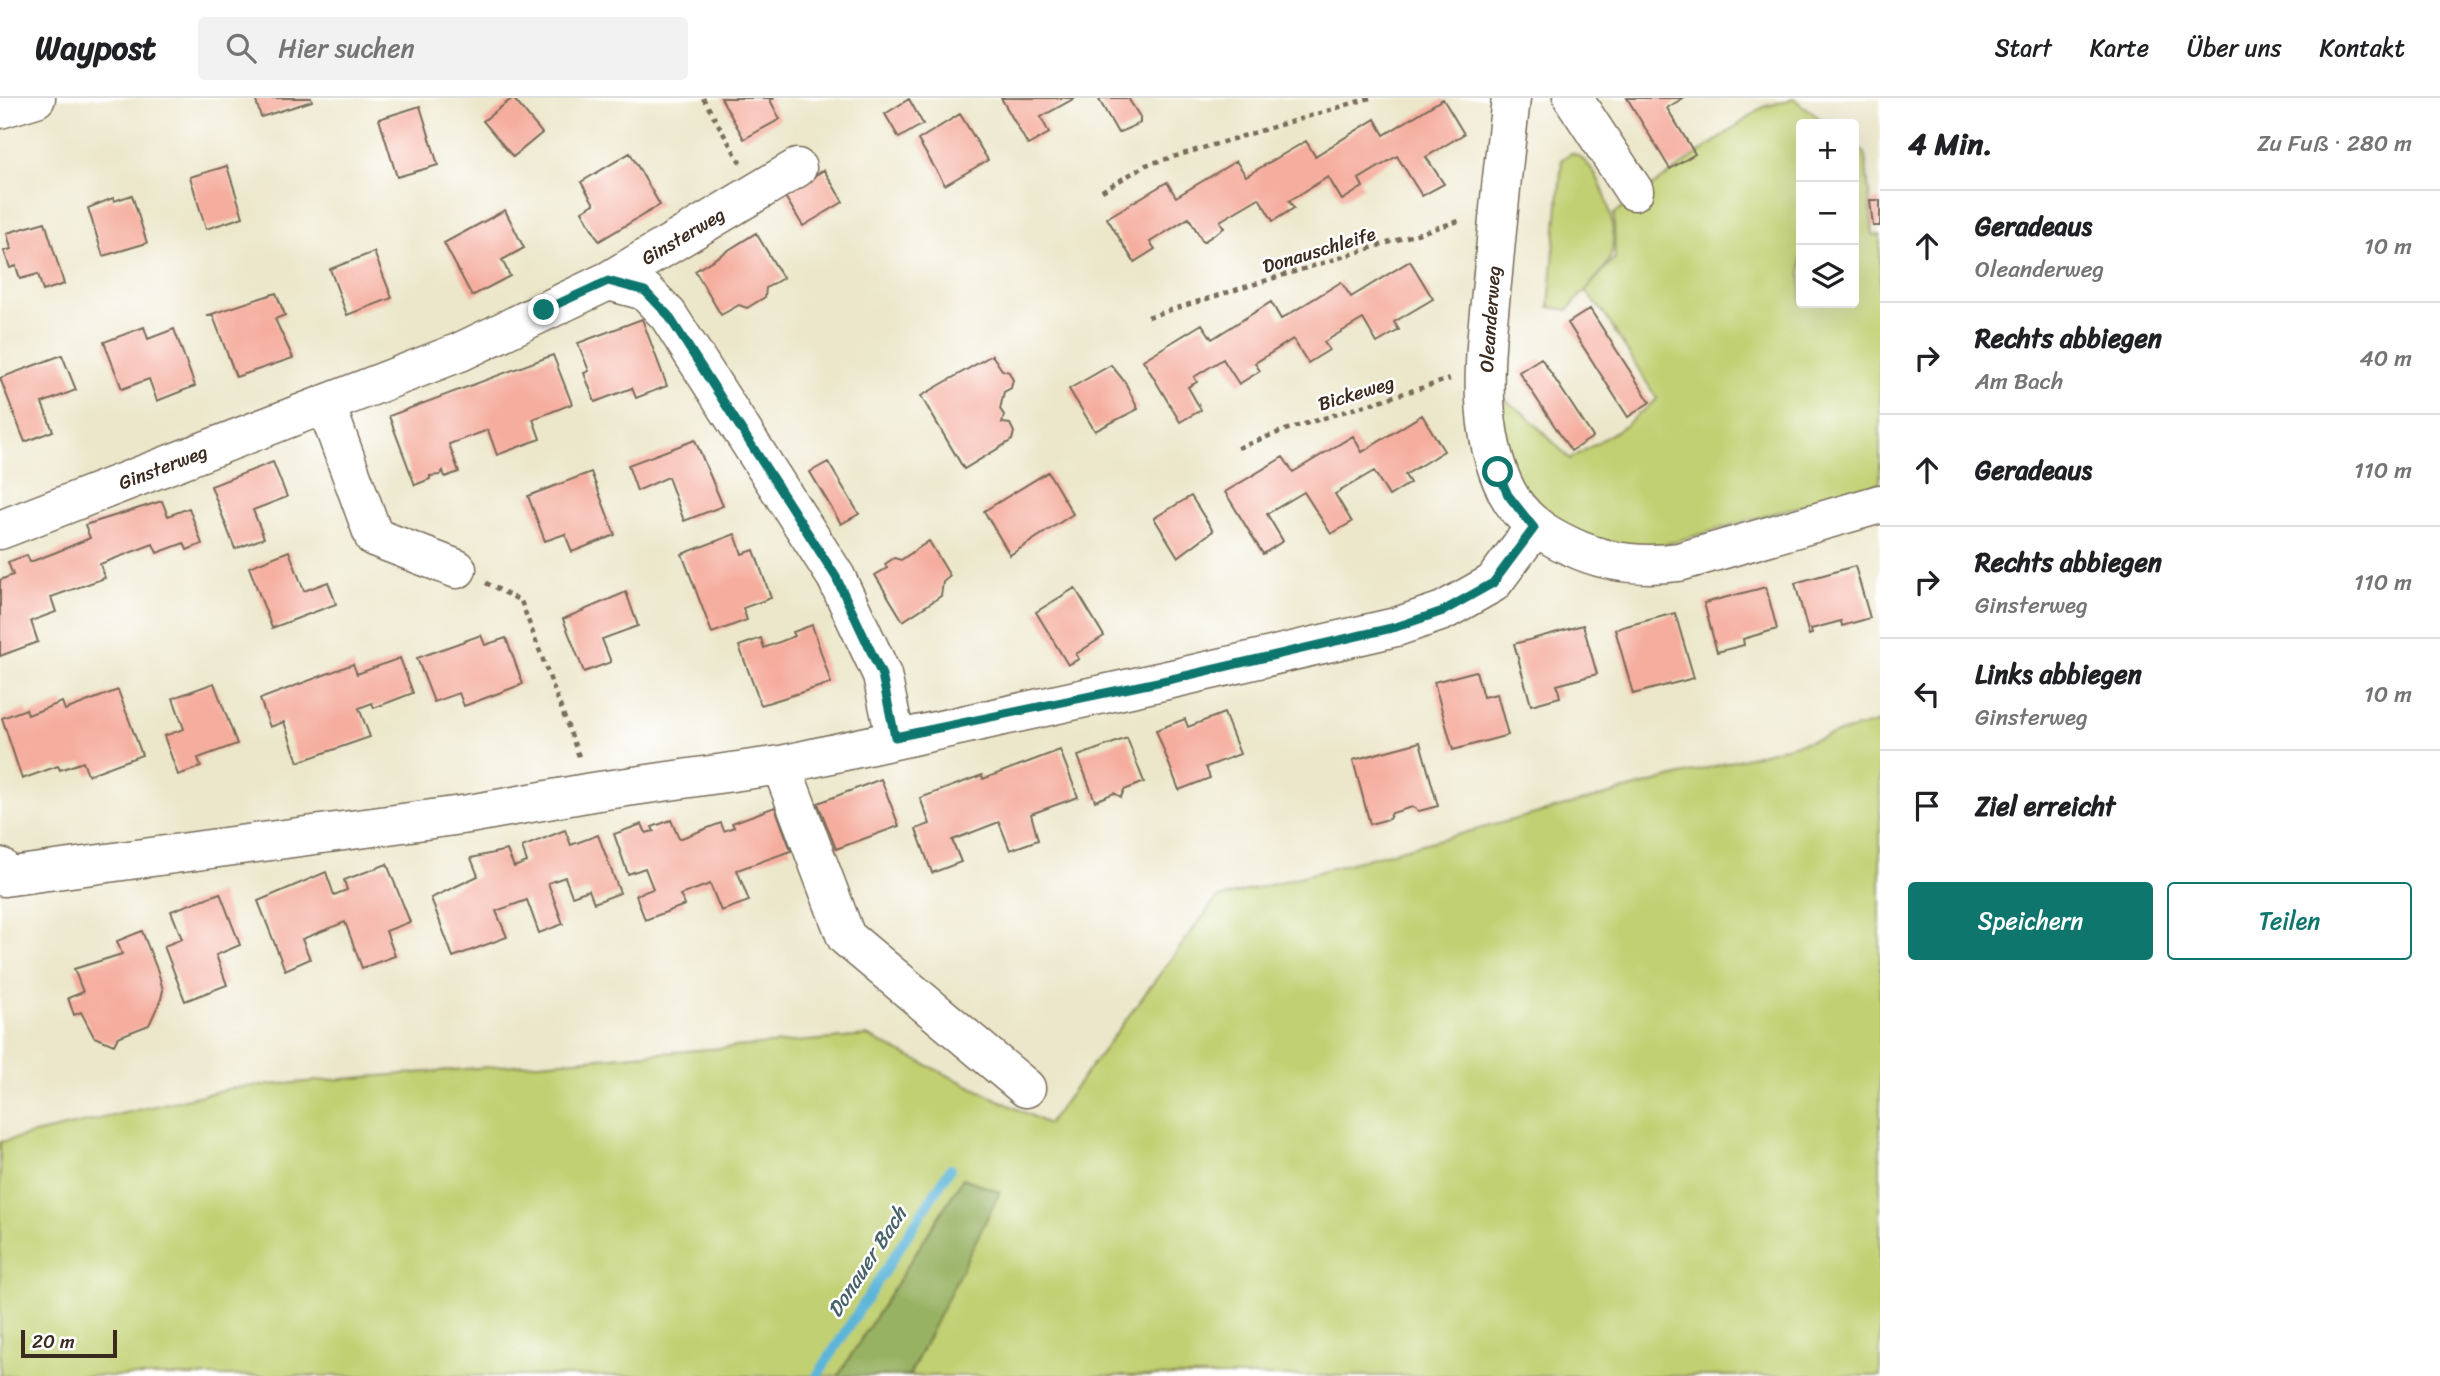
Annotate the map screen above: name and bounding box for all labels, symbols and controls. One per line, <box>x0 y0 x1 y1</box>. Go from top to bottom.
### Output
search box <box>198 17 688 80</box>
text: Waypost <box>35 19 156 77</box>
text: Hier suchen <box>278 25 415 71</box>
text: Start <box>1995 27 2052 69</box>
text: Karte <box>2090 27 2149 69</box>
text: Über uns <box>2187 27 2282 69</box>
text: Kontakt <box>2320 27 2405 69</box>
icon: search <box>222 29 260 67</box>
text: 4 Min. <box>1908 117 1993 171</box>
map controls <box>1796 119 1859 308</box>
button: + <box>1796 119 1859 182</box>
text: Zu Fuß · 280 m <box>2257 123 2412 164</box>
button: − <box>1796 182 1859 245</box>
street label: Ginsterweg <box>635 198 731 274</box>
text: Geradeaus <box>1975 203 2092 249</box>
street label: Donauschleife <box>1258 217 1380 283</box>
text: 10 m <box>2364 226 2412 267</box>
icon: ahead <box>1908 227 1946 265</box>
button: layers <box>1796 245 1859 308</box>
text: Oleanderweg <box>1975 249 2104 290</box>
street label: Oleanderweg <box>1470 265 1510 373</box>
route end <box>528 294 559 325</box>
text: Rechts abbiegen <box>1975 315 2162 361</box>
text: 40 m <box>2359 338 2412 379</box>
icon: right <box>1908 339 1946 377</box>
text: Am Bach <box>1975 361 2063 402</box>
street label: Bickeweg <box>1314 366 1399 420</box>
street label: Ginsterweg <box>114 435 212 499</box>
text: Geradeaus <box>1975 447 2092 493</box>
text: 110 m <box>2354 450 2412 491</box>
icon: ahead <box>1908 451 1946 489</box>
route start <box>1482 456 1513 487</box>
text: Rechts abbiegen <box>1975 539 2162 585</box>
text: 110 m <box>2354 562 2412 603</box>
icon: right <box>1908 563 1946 601</box>
text: Ginsterweg <box>1975 585 2088 626</box>
text: Links abbiegen <box>1975 651 2142 697</box>
text: 10 m <box>2364 674 2412 715</box>
icon: left <box>1908 675 1946 713</box>
text: Ginsterweg <box>1975 697 2088 738</box>
text: Ziel erreicht <box>1975 783 2115 829</box>
icon: arrive <box>1908 787 1946 825</box>
button: Speichern <box>1908 882 2153 960</box>
button: Teilen <box>2167 882 2412 960</box>
water label: Donauer Bach <box>817 1197 918 1325</box>
text: 20 m <box>32 1325 75 1358</box>
scale bar <box>21 1327 117 1359</box>

